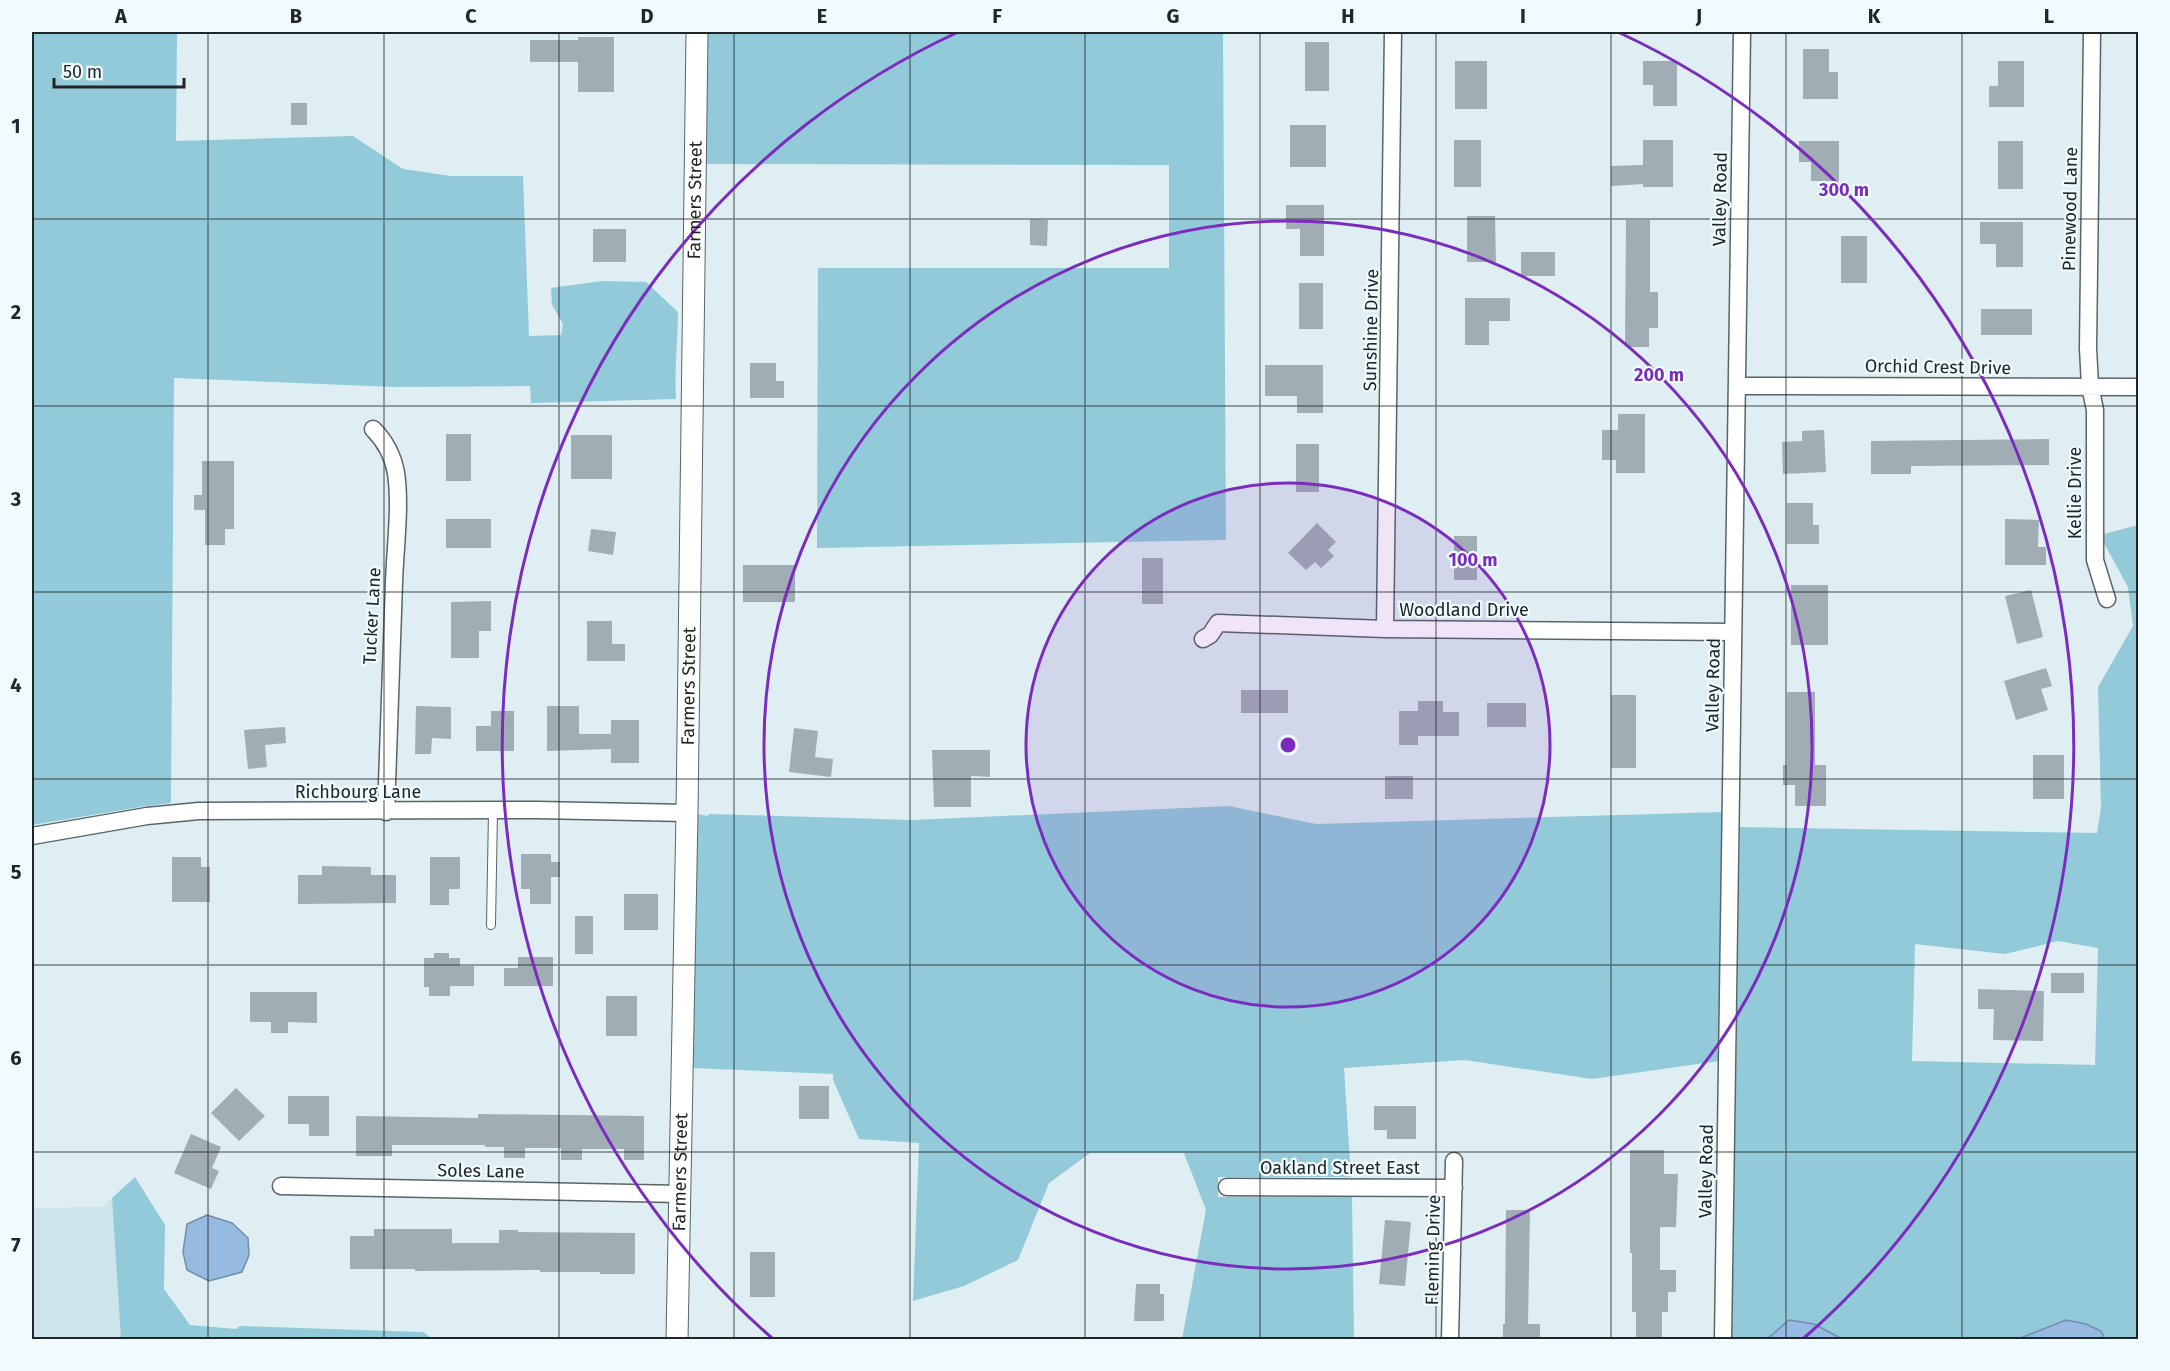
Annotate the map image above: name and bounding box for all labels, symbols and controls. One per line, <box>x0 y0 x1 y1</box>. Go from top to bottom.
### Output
text: A <box>114 4 128 28</box>
text: B <box>290 4 302 28</box>
text: C <box>465 4 477 28</box>
text: D <box>640 4 654 28</box>
text: E <box>817 4 827 28</box>
text: F <box>992 4 1002 28</box>
text: G <box>1167 4 1179 28</box>
text: H <box>1341 4 1355 28</box>
text: I <box>1520 4 1526 28</box>
text: J <box>1695 4 1702 28</box>
text: K <box>1868 4 1881 28</box>
text: L <box>2044 4 2054 28</box>
scale bar <box>54 51 184 89</box>
text: 50 m <box>63 61 102 83</box>
text: 1 <box>11 114 21 138</box>
street label: Farmers Street <box>683 140 707 260</box>
street label: Pinewood Lane <box>2058 147 2082 271</box>
street label: Valley Road <box>1708 152 1732 246</box>
text: 300 m <box>1818 179 1869 201</box>
street label: Sunshine Drive <box>1359 269 1383 391</box>
text: 2 <box>11 300 21 324</box>
street label: Orchid Crest Drive <box>1865 355 2011 379</box>
text: 200 m <box>1634 364 1684 386</box>
street label: Kellie Drive <box>2064 447 2086 539</box>
text: 3 <box>10 487 21 511</box>
text: 100 m <box>1449 549 1497 571</box>
street label: Tucker Lane <box>358 567 386 665</box>
street label: Woodland Drive <box>1399 599 1529 621</box>
street label: Farmers Street <box>677 626 700 745</box>
street label: Valley Road <box>1701 638 1725 732</box>
text: 4 <box>10 673 22 697</box>
centre of rings <box>1278 735 1298 755</box>
street label: Richbourg Lane <box>295 781 421 803</box>
text: 5 <box>11 860 22 884</box>
text: 6 <box>10 1046 22 1070</box>
street label: Farmers Street <box>668 1112 692 1231</box>
street label: Valley Road <box>1694 1124 1718 1218</box>
street label: Oakland Street East <box>1260 1157 1420 1179</box>
street label: Soles Lane <box>437 1159 525 1183</box>
street label: Fleming Drive <box>1421 1194 1445 1306</box>
text: 7 <box>11 1233 21 1257</box>

